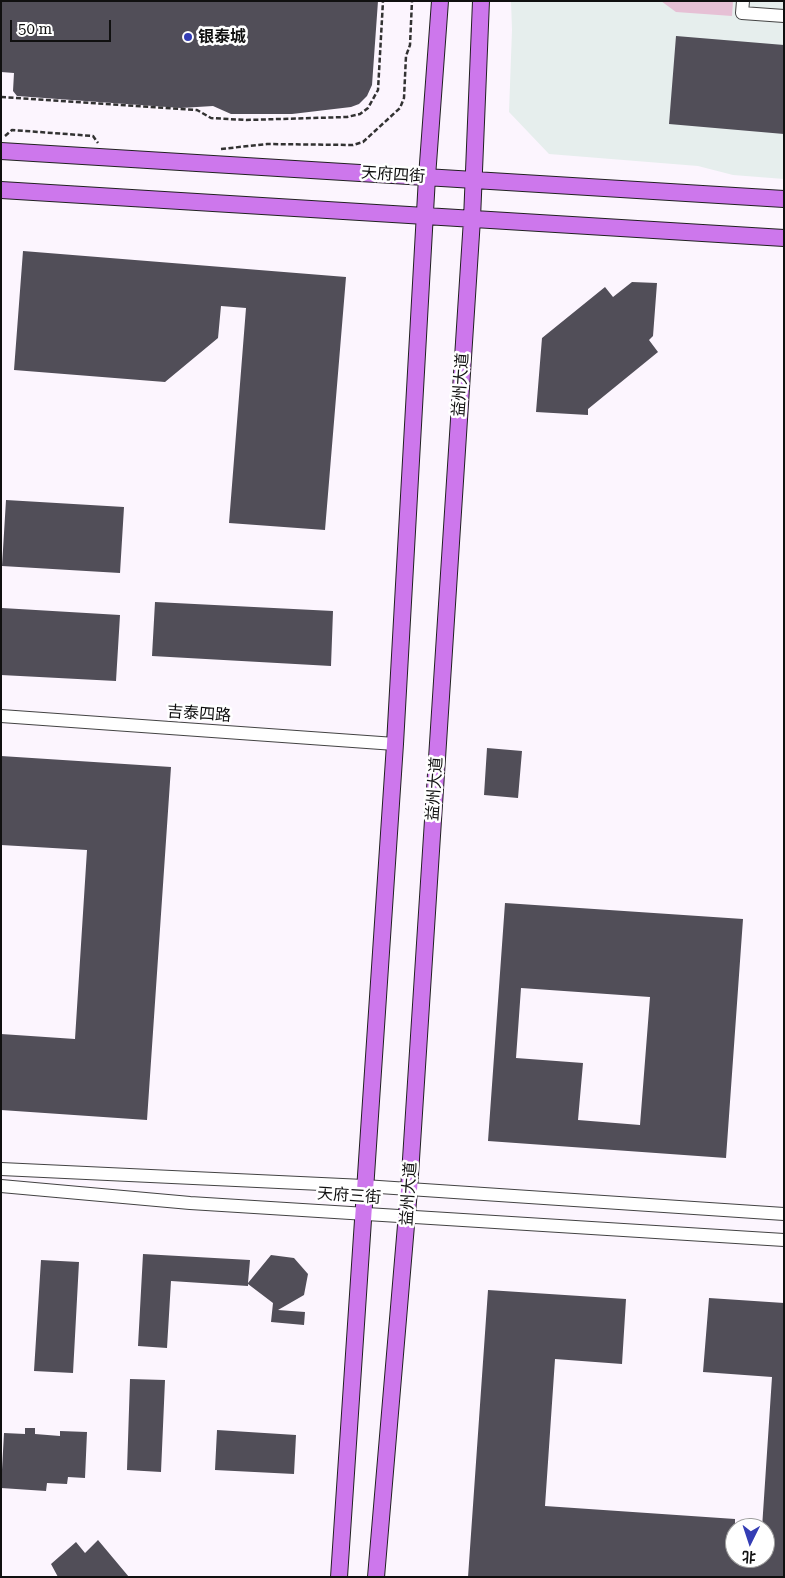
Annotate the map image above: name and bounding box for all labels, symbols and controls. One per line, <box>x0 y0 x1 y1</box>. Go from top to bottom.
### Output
scale bar <box>12 10 114 42</box>
text: 50 m <box>18 20 52 38</box>
place label: 银泰城 <box>198 27 246 47</box>
marker: 银泰城 <box>182 31 194 43</box>
street label: 天府四街 <box>360 163 426 187</box>
street label: 益州大道 <box>449 352 473 418</box>
street label: 吉泰四路 <box>166 702 232 726</box>
street label: 益州大道 <box>423 756 447 822</box>
street label: 益州大道 <box>397 1161 421 1227</box>
street label: 天府三街 <box>316 1184 382 1208</box>
north arrow <box>725 1518 775 1568</box>
text: 北 <box>741 1548 757 1565</box>

